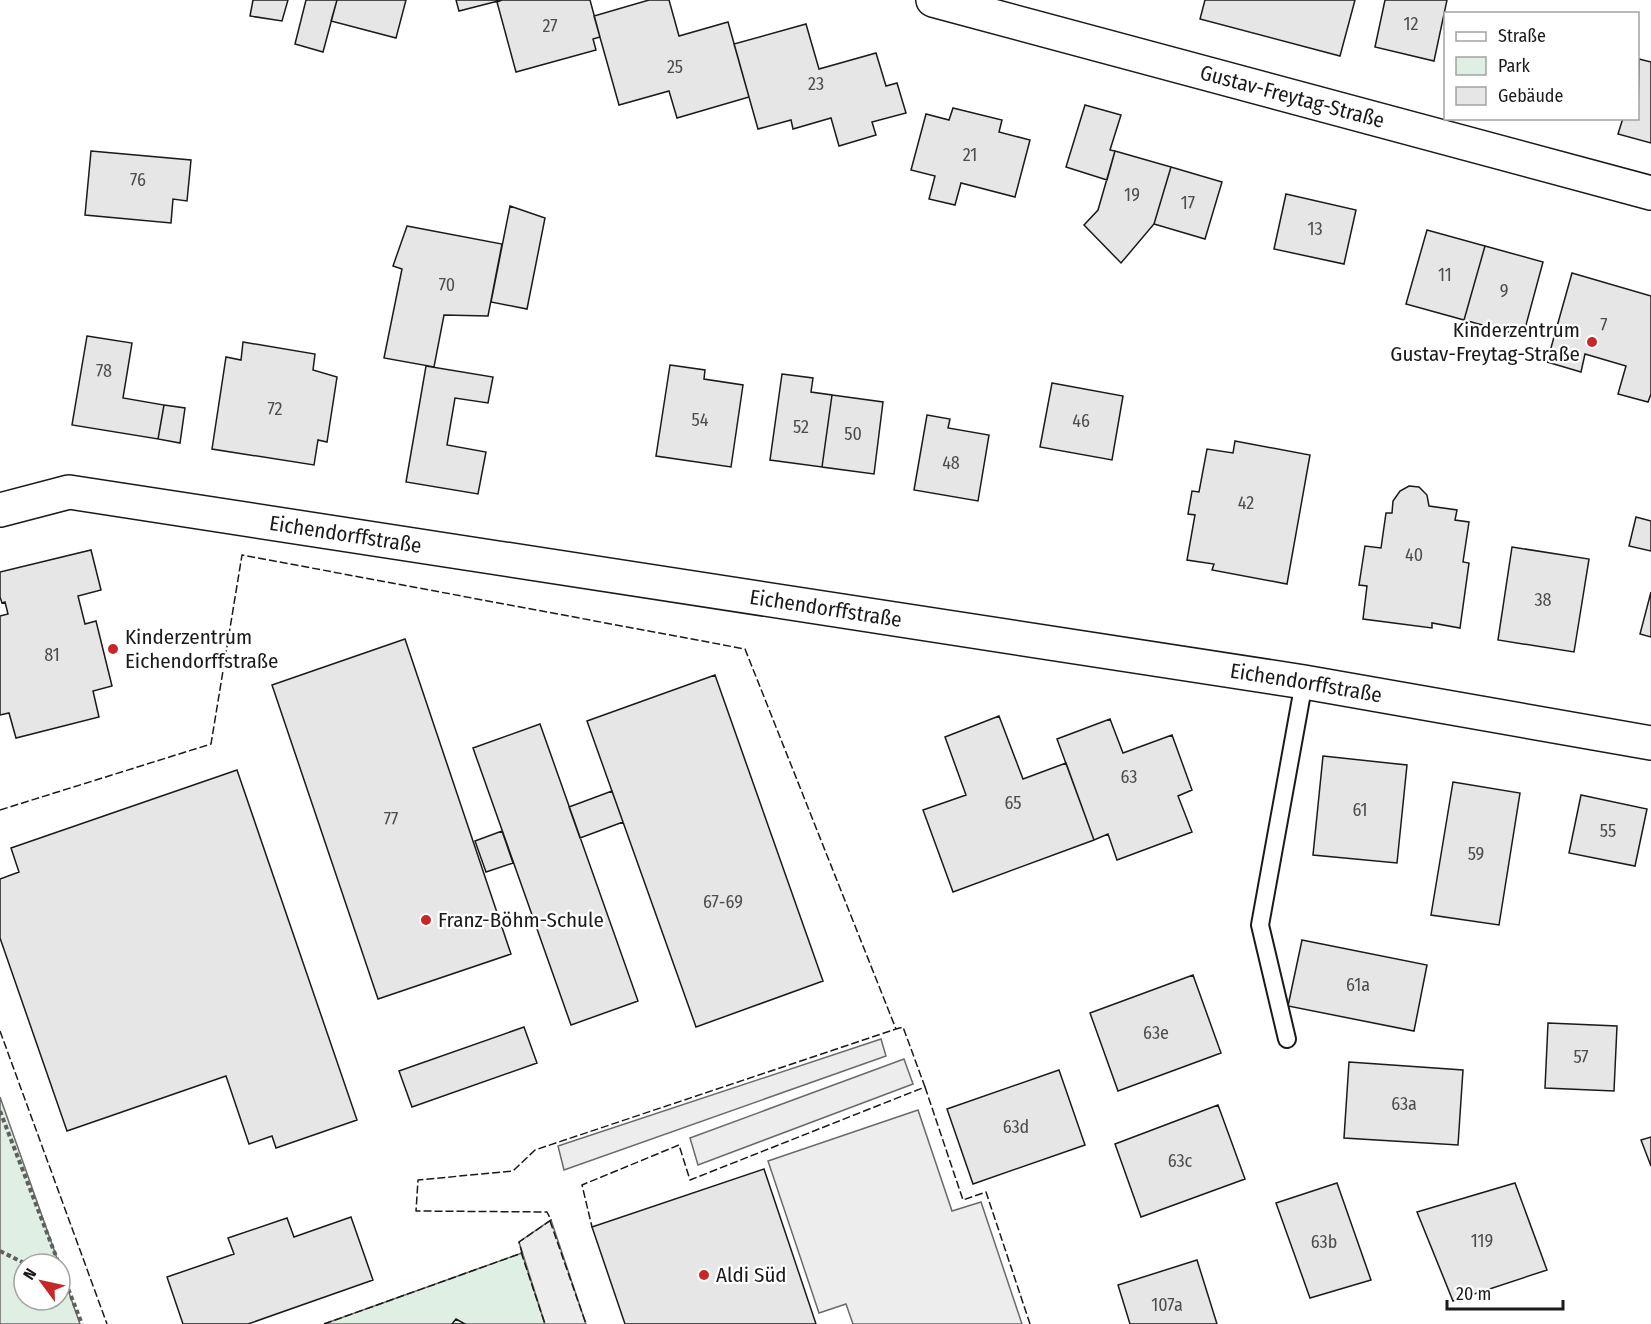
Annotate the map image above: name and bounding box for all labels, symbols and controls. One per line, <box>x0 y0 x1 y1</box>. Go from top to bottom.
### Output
legend <box>1444 12 1639 120</box>
house number: 12 <box>1404 13 1419 35</box>
house number: 27 <box>542 15 558 37</box>
text: Straße <box>1498 25 1546 47</box>
text: Park <box>1498 55 1531 77</box>
house number: 25 <box>667 56 683 78</box>
street label: Gustav-Freytag-Straße <box>1197 59 1387 134</box>
house number: 23 <box>808 73 824 95</box>
text: Gebäude <box>1498 85 1564 107</box>
house number: 21 <box>963 144 977 166</box>
house number: 76 <box>130 169 146 191</box>
house number: 19 <box>1124 184 1140 206</box>
house number: 17 <box>1181 192 1195 214</box>
house number: 13 <box>1307 218 1323 240</box>
house number: 11 <box>1438 264 1452 286</box>
house number: 70 <box>439 274 455 296</box>
house number: 9 <box>1500 280 1508 302</box>
house number: 7 <box>1600 314 1608 336</box>
place label: Kinderzentrum Gustav-Freytag-Straße <box>1390 317 1580 367</box>
marker: Kinderzentrum Gustav-Freytag-Straße <box>1585 335 1599 349</box>
house number: 78 <box>96 360 112 382</box>
house number: 72 <box>267 398 283 420</box>
house number: 54 <box>692 409 709 431</box>
house number: 46 <box>1072 410 1090 432</box>
house number: 52 <box>793 416 809 438</box>
house number: 50 <box>844 423 862 445</box>
house number: 48 <box>942 452 960 474</box>
house number: 42 <box>1238 492 1254 514</box>
street label: Eichendorffstraße <box>268 510 423 559</box>
house number: 40 <box>1405 544 1423 566</box>
street label: Eichendorffstraße <box>748 584 904 633</box>
house number: 38 <box>1534 589 1552 611</box>
place label: Kinderzentrum Eichendorffstraße <box>125 624 278 674</box>
marker: Kinderzentrum Eichendorffstraße <box>106 642 120 656</box>
house number: 81 <box>44 644 60 666</box>
street label: Eichendorffstraße <box>1228 658 1384 708</box>
house number: 63 <box>1121 766 1137 788</box>
house number: 65 <box>1004 792 1022 814</box>
house number: 61 <box>1352 799 1368 821</box>
house number: 77 <box>384 808 398 830</box>
house number: 55 <box>1600 820 1616 842</box>
house number: 59 <box>1468 843 1484 865</box>
house number: 67-69 <box>703 891 743 913</box>
place label: Franz-Böhm-Schule <box>438 907 604 933</box>
marker: Franz-Böhm-Schule <box>419 913 433 927</box>
house number: 61a <box>1346 974 1370 996</box>
house number: 63e <box>1143 1022 1169 1044</box>
house number: 57 <box>1573 1046 1589 1068</box>
house number: 63a <box>1391 1093 1417 1115</box>
house number: 63d <box>1003 1116 1029 1138</box>
house number: 63c <box>1168 1150 1193 1172</box>
house number: 119 <box>1471 1230 1493 1252</box>
house number: 63b <box>1311 1231 1337 1253</box>
north arrow <box>12 1252 72 1312</box>
place label: Aldi Süd <box>716 1262 787 1288</box>
text: N <box>19 1265 40 1283</box>
marker: Aldi Süd <box>697 1268 711 1282</box>
scale bar <box>1447 1273 1562 1311</box>
text: 20 m <box>1456 1283 1491 1305</box>
house number: 107a <box>1151 1294 1183 1316</box>

